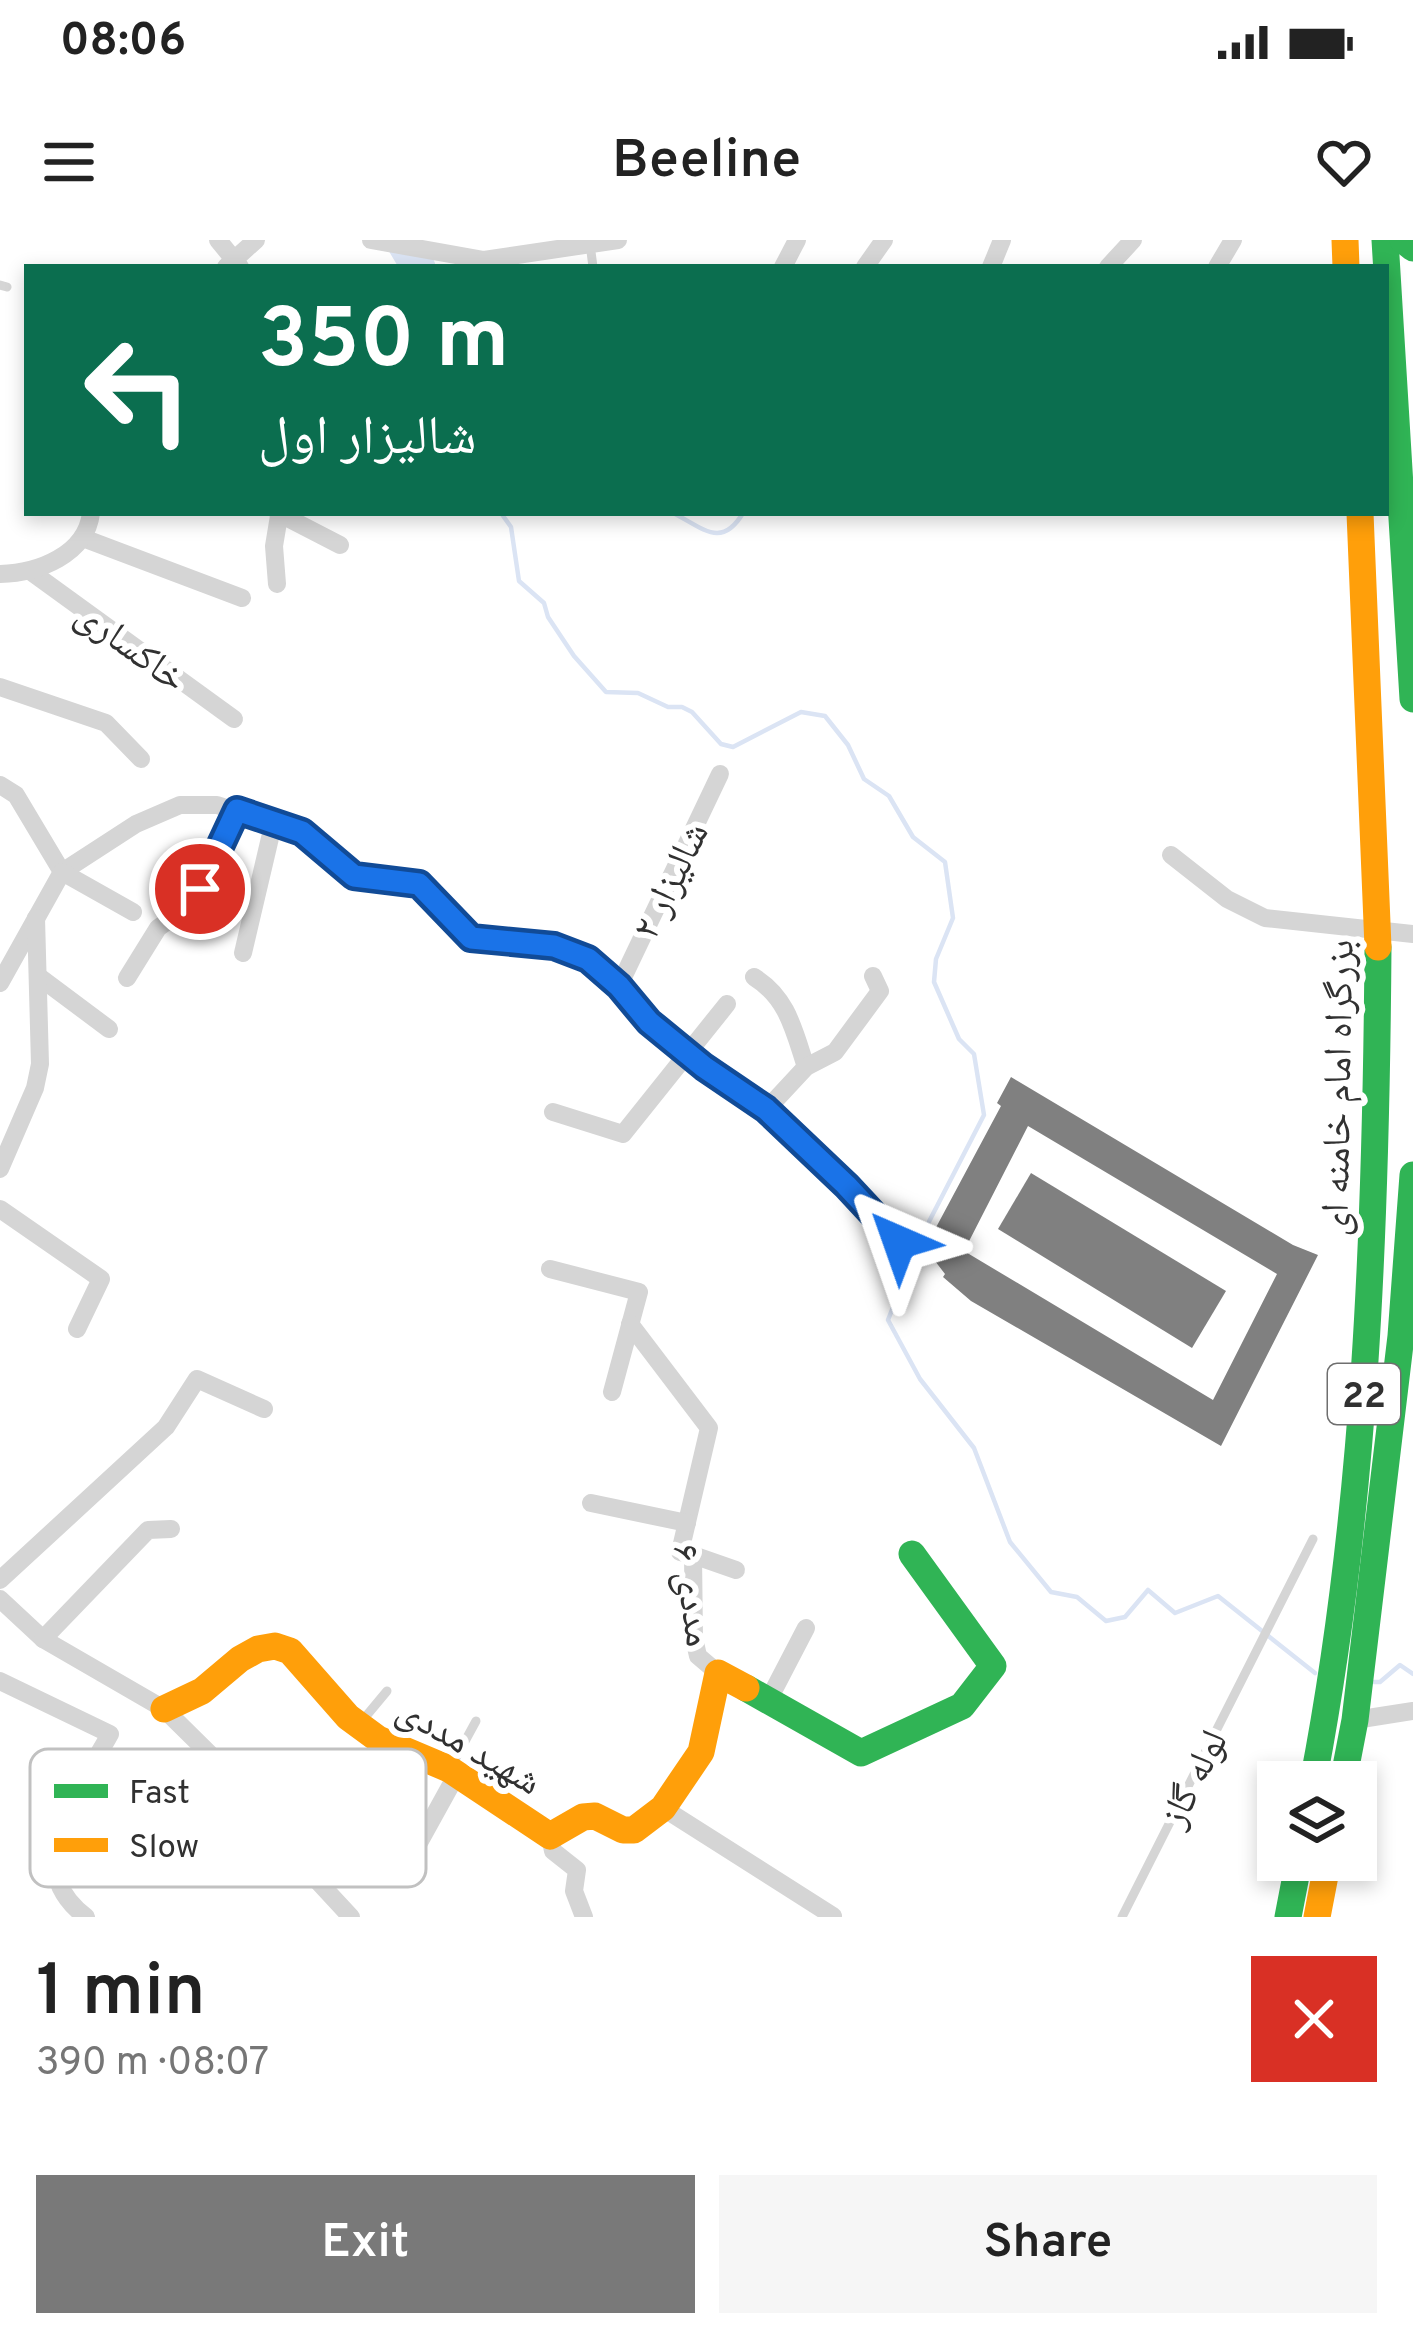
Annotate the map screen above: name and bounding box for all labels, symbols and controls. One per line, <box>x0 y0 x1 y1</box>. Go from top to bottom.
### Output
text: 08:06 <box>60 14 186 71</box>
text: Beeline <box>612 128 801 197</box>
icon: menu <box>36 129 102 195</box>
icon: heart <box>1311 129 1377 195</box>
text: 350 m <box>258 291 509 397</box>
icon: left <box>60 312 216 468</box>
text: شالیزار اول <box>258 405 477 474</box>
street label: خاکساری <box>64 592 195 705</box>
street label: شالیزار ۲ <box>624 815 722 949</box>
pin <box>149 838 251 940</box>
icon: arrive <box>167 856 233 922</box>
street label: بزرگراه امام خامنه ای <box>1313 939 1368 1237</box>
position arrow <box>836 1179 962 1305</box>
road number: 22 <box>1328 1364 1400 1424</box>
street label: مددی ۶ <box>658 1541 721 1650</box>
street label: شهید مددی <box>387 1687 549 1809</box>
street label: لوله گاز <box>1150 1723 1241 1838</box>
legend <box>30 1749 426 1887</box>
map controls <box>1257 1761 1377 1881</box>
button: layers <box>1257 1761 1377 1881</box>
text: Fast <box>129 1774 190 1816</box>
text: Slow <box>129 1828 199 1870</box>
text: 1 min <box>36 1949 206 2041</box>
button: close <box>1251 1956 1377 2082</box>
text: 390 m · 08:07 <box>36 2040 269 2089</box>
button: Exit <box>36 2175 695 2313</box>
button: Share <box>719 2175 1377 2313</box>

